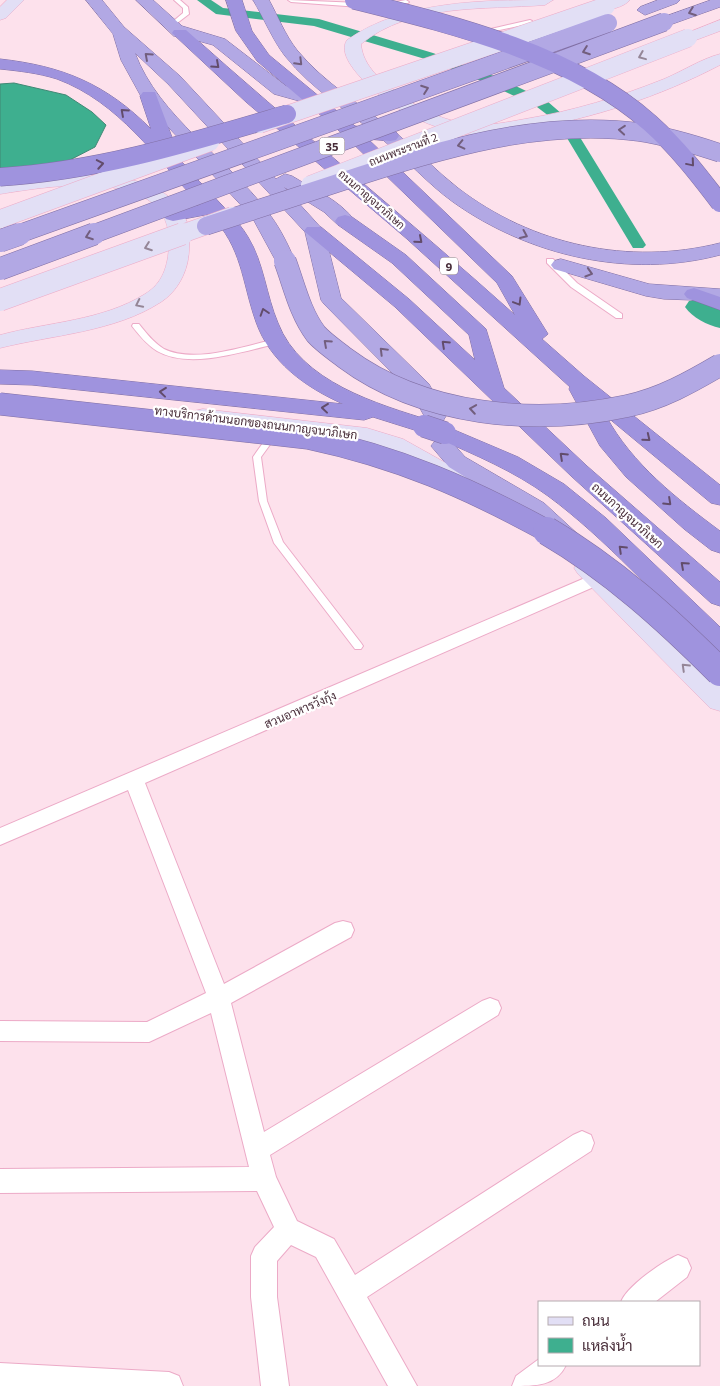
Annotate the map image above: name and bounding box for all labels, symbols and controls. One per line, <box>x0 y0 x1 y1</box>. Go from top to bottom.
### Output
one-way arrow <box>688 6 697 16</box>
one-way arrow <box>582 46 590 56</box>
one-way arrow <box>639 50 647 60</box>
one-way arrow <box>144 53 153 62</box>
one-way arrow <box>293 56 302 65</box>
one-way arrow <box>211 59 220 68</box>
one-way arrow <box>420 85 429 95</box>
one-way arrow <box>121 109 130 118</box>
one-way arrow <box>618 125 626 136</box>
street label: ถนนพระรามที่ 2 <box>365 126 439 168</box>
road number: 35 <box>320 138 344 154</box>
one-way arrow <box>456 140 465 150</box>
one-way arrow <box>685 157 693 166</box>
one-way arrow <box>96 159 105 169</box>
street label: ถนนกาญจนาภิเษก <box>336 167 408 232</box>
one-way arrow <box>519 228 528 239</box>
one-way arrow <box>85 230 94 240</box>
one-way arrow <box>413 234 422 243</box>
one-way arrow <box>144 241 153 251</box>
road number: 9 <box>440 258 458 274</box>
one-way arrow <box>585 268 593 278</box>
one-way arrow <box>512 297 522 306</box>
one-way arrow <box>135 298 144 309</box>
one-way arrow <box>259 308 269 317</box>
one-way arrow <box>323 340 332 349</box>
one-way arrow <box>442 341 451 350</box>
one-way arrow <box>380 348 389 357</box>
one-way arrow <box>159 387 167 398</box>
street label: ทางบริการด้านนอกของถนนกาญจนาภิเษก <box>154 403 358 442</box>
one-way arrow <box>321 403 329 414</box>
one-way arrow <box>468 405 477 415</box>
one-way arrow <box>642 432 651 441</box>
one-way arrow <box>560 453 569 462</box>
street label: ถนนกาญจนาภิเษก <box>589 479 667 552</box>
one-way arrow <box>663 496 672 505</box>
one-way arrow <box>619 546 628 555</box>
one-way arrow <box>680 562 689 571</box>
one-way arrow <box>682 664 691 673</box>
street label: สวนอาหารวังกุ้ง <box>262 688 339 733</box>
legend <box>538 1301 700 1366</box>
text: ถนน <box>582 1311 610 1329</box>
text: แหล่งน้ำ <box>582 1333 633 1354</box>

